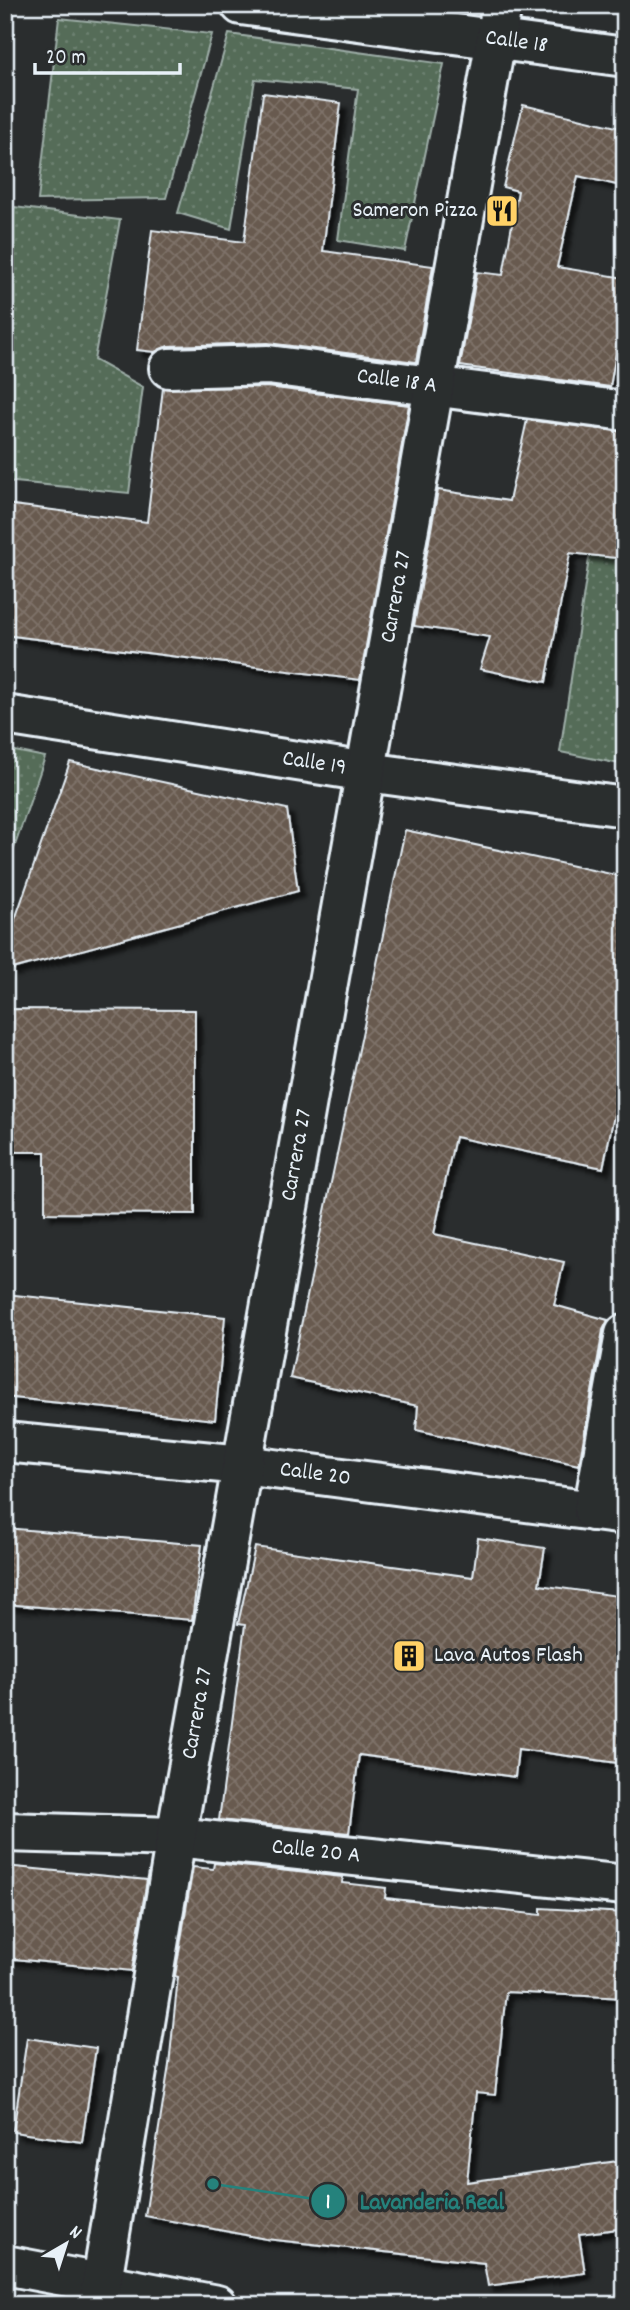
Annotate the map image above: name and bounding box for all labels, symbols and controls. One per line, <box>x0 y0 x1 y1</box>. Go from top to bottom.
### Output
street label: Calle 18 <box>483 22 550 63</box>
scale bar <box>35 32 180 76</box>
text: 20 m <box>46 44 86 74</box>
restaurant icon: Sameron Pizza <box>483 192 521 230</box>
place label: Sameron Pizza <box>353 195 478 228</box>
street label: Calle 18 A <box>355 360 439 403</box>
street label: Carrera 27 <box>372 548 421 646</box>
street label: Calle 19 <box>280 742 348 785</box>
street label: Carrera 27 <box>273 1107 322 1204</box>
street label: Calle 20 <box>278 1453 353 1495</box>
building icon: Lava Autos Flash <box>390 1637 428 1675</box>
place label: Lava Autos Flash <box>434 1640 583 1673</box>
street label: Carrera 27 <box>174 1665 222 1762</box>
street label: Calle 20 A <box>270 1831 362 1873</box>
callout: Lavanderia Real <box>311 2178 518 2223</box>
text: Lavanderia Real <box>360 2187 505 2221</box>
text: 1 <box>326 2189 330 2219</box>
north arrow <box>32 2208 102 2278</box>
text: N <box>62 2220 87 2247</box>

